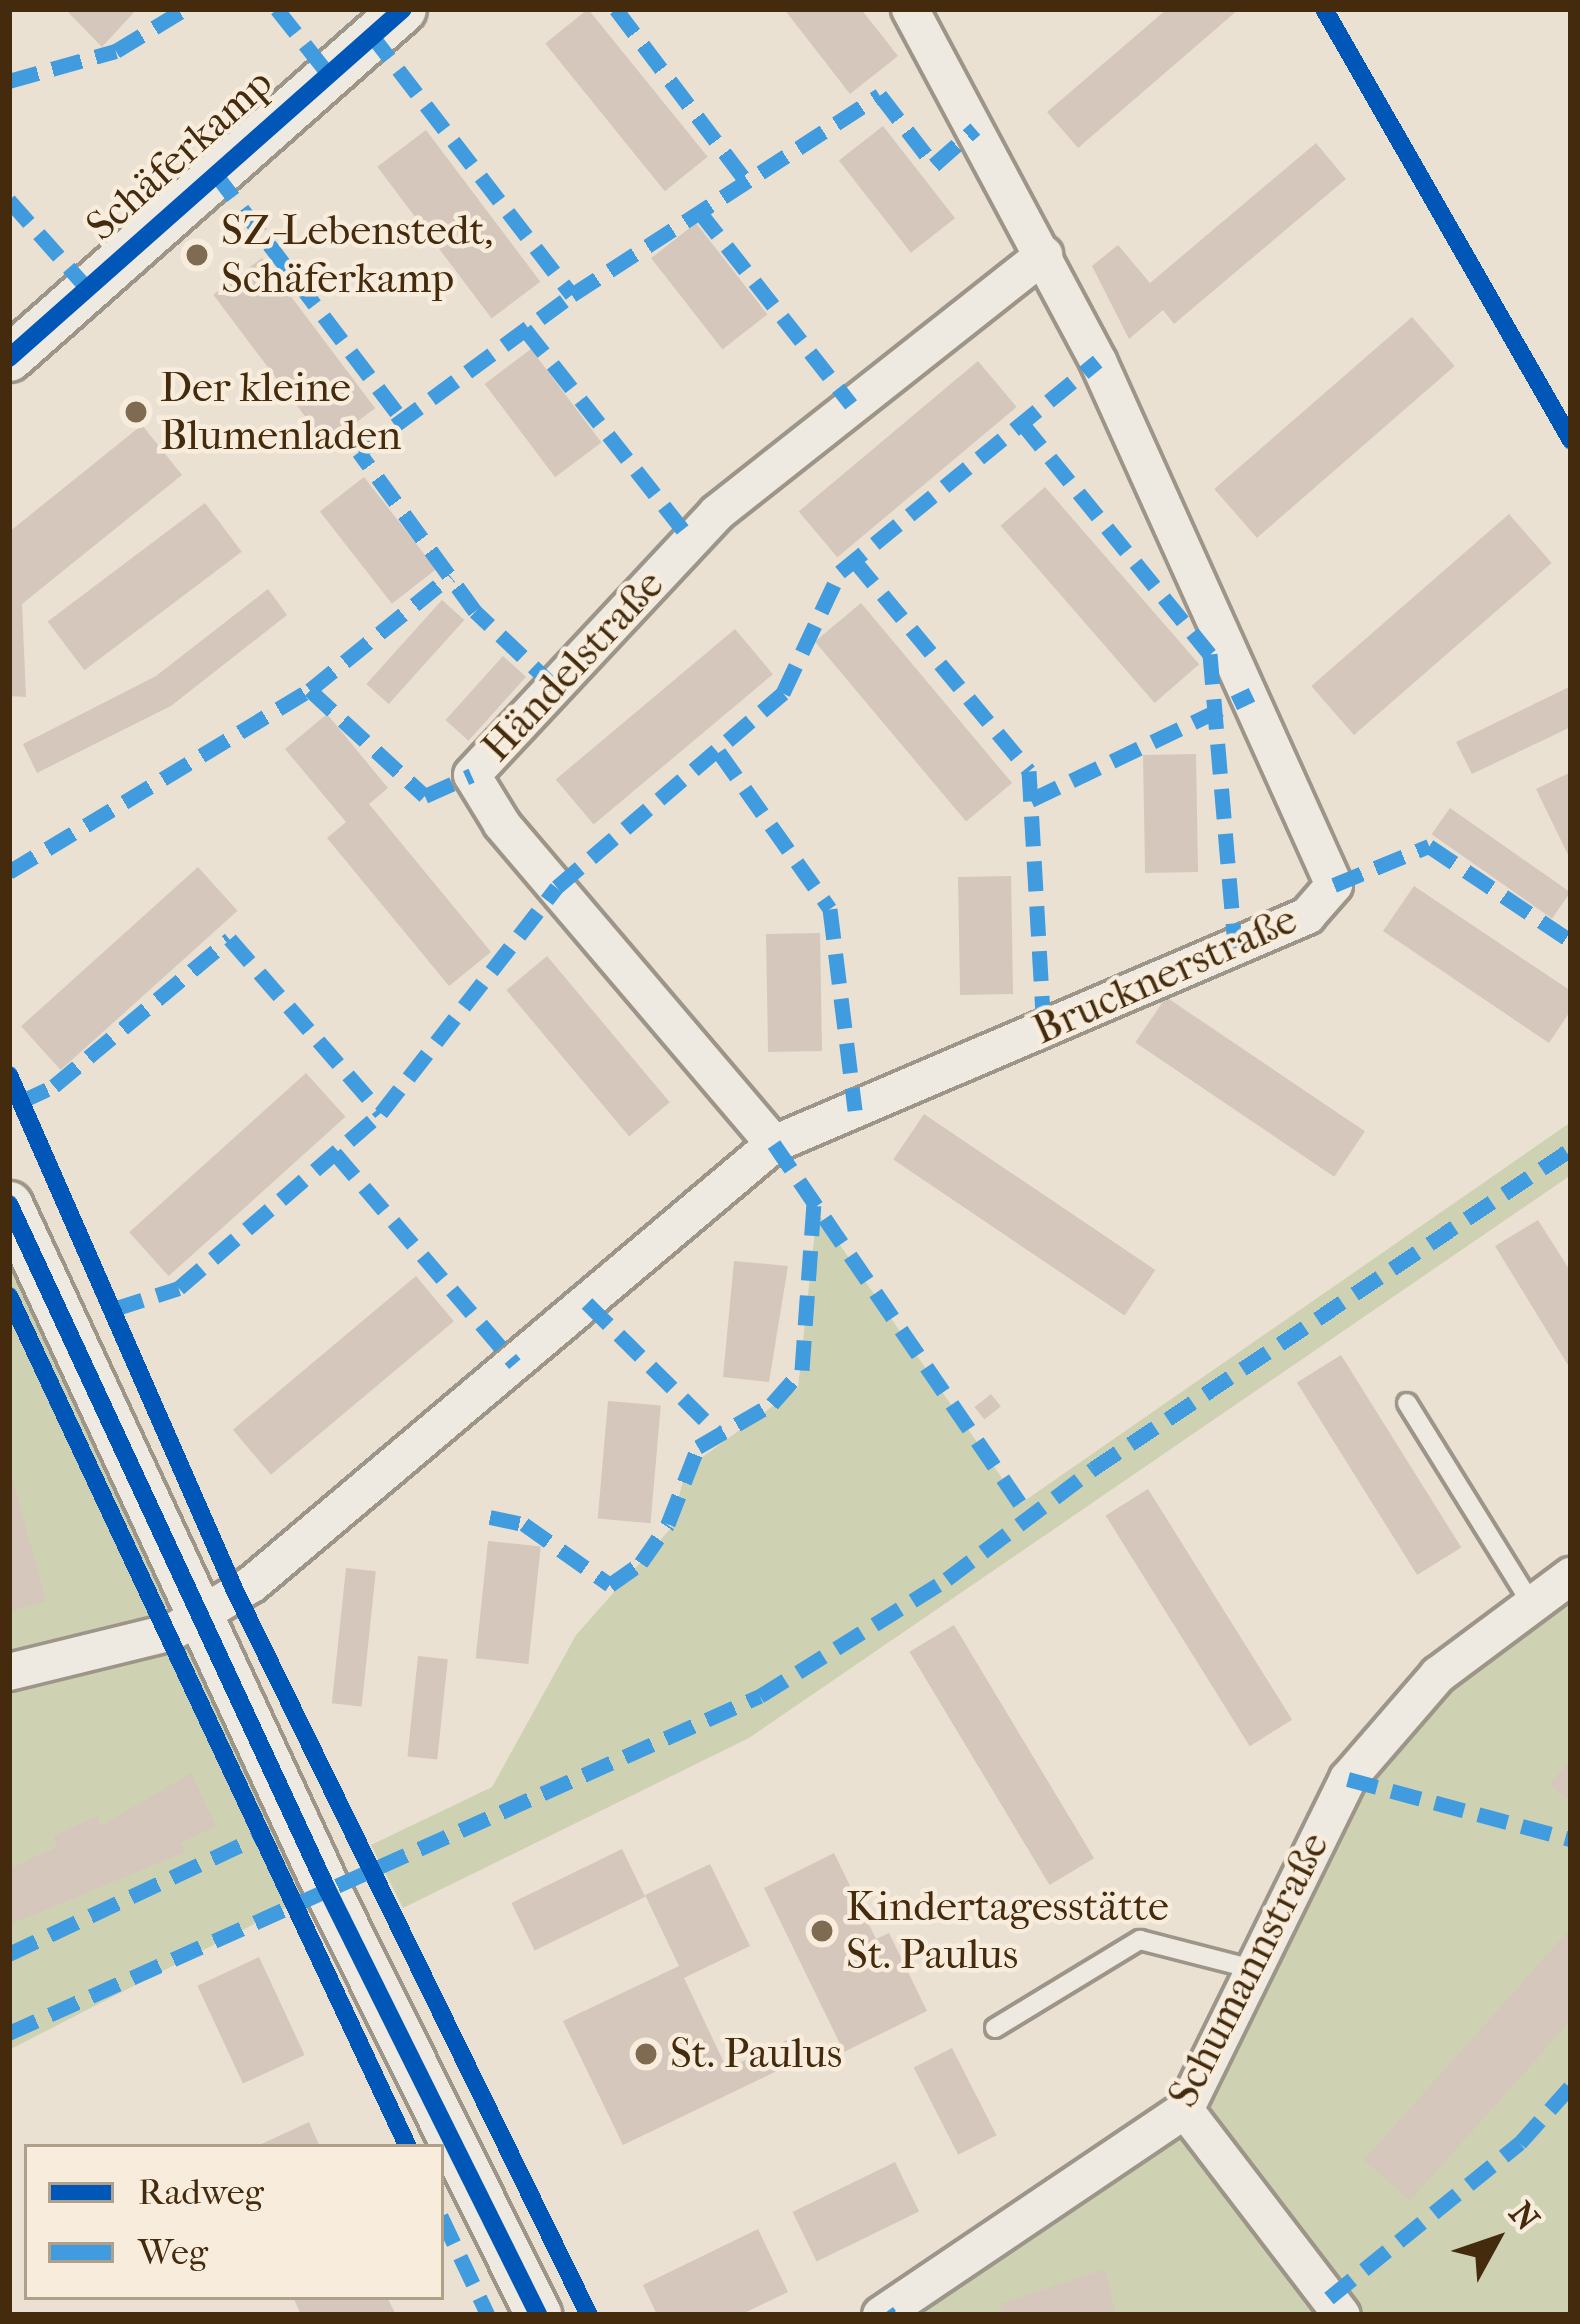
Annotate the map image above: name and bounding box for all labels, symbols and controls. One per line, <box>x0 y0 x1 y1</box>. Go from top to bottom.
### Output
street label: Schäferkamp <box>76 58 284 252</box>
place label: SZ-Lebenstedt, Schäferkamp <box>221 206 493 304</box>
marker: SZ-Lebenstedt, Schäferkamp <box>184 242 210 268</box>
place label: Der kleine Blumenladen <box>160 363 401 462</box>
marker: Der kleine Blumenladen <box>123 399 149 425</box>
street label: Händelstraße <box>472 560 674 772</box>
street label: Brucknerstraße <box>1025 894 1305 1056</box>
street label: Schumannstraße <box>1158 1824 1340 2116</box>
place label: Kindertagesstätte St. Paulus <box>846 1882 1169 1980</box>
marker: Kindertagesstätte St. Paulus <box>809 1918 835 1944</box>
place label: St. Paulus <box>670 2029 842 2079</box>
marker: St. Paulus <box>633 2041 659 2067</box>
legend <box>24 2144 444 2300</box>
text: Radweg <box>138 2171 264 2213</box>
north arrow <box>1436 2180 1556 2300</box>
text: N <box>1501 2194 1547 2239</box>
text: Weg <box>138 2231 208 2273</box>

